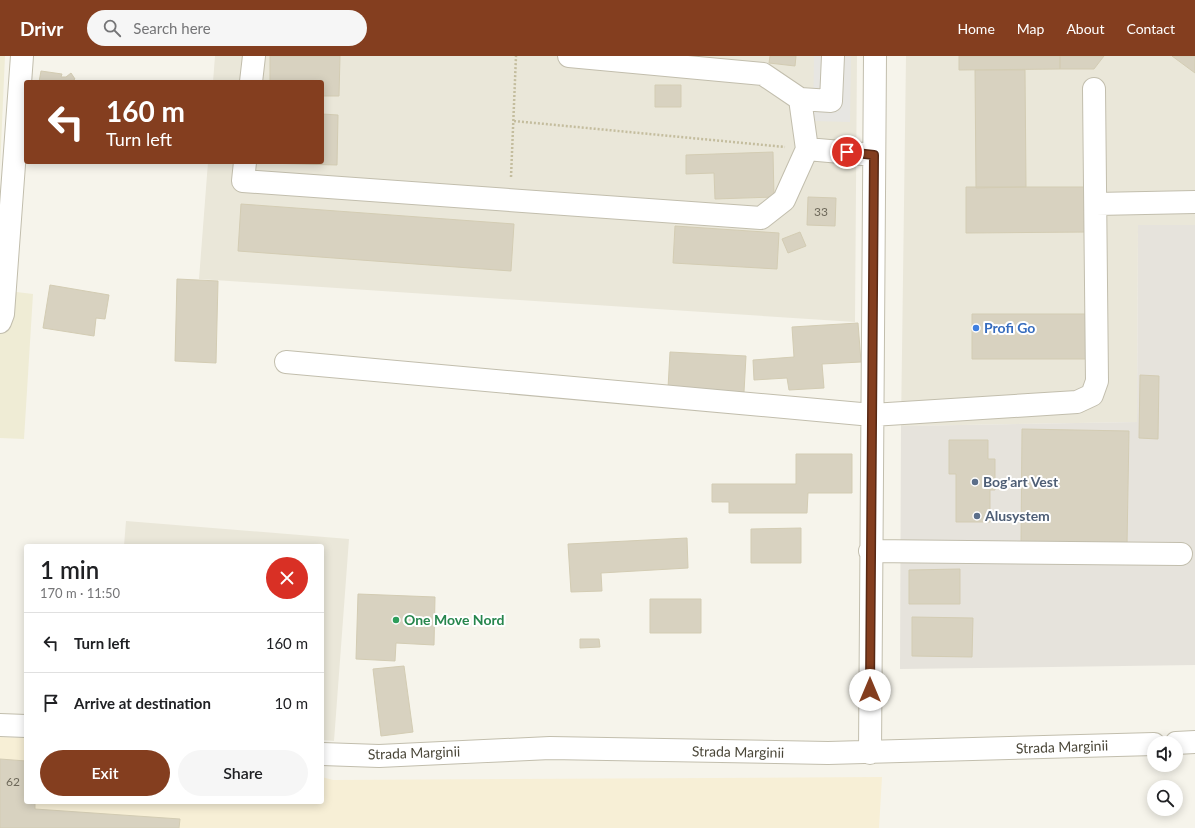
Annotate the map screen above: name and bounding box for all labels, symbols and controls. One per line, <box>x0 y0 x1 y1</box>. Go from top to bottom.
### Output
search box <box>87 10 367 46</box>
text: Drivr <box>20 17 63 40</box>
icon: search <box>101 17 123 39</box>
text: Search here <box>133 19 211 37</box>
text: Home <box>957 20 995 37</box>
text: Map <box>1017 20 1044 37</box>
text: About <box>1066 20 1104 37</box>
text: Contact <box>1126 20 1175 37</box>
text: 160 m <box>106 94 185 128</box>
icon: left <box>40 96 92 148</box>
text: Turn left <box>106 128 172 150</box>
pin <box>830 135 864 169</box>
icon: arrive <box>836 141 858 163</box>
house number: 33 <box>814 204 828 219</box>
place label: Profi Go <box>984 319 1035 336</box>
marker: Profi Go <box>971 323 981 333</box>
place label: Bog'art Vest <box>983 473 1059 490</box>
marker: Bog'art Vest <box>970 477 980 487</box>
place label: Alusystem <box>984 507 1050 524</box>
marker: Alusystem <box>972 511 982 521</box>
text: 1 min <box>40 555 99 584</box>
button: close <box>266 557 308 599</box>
text: 170 m · 11:50 <box>40 585 120 601</box>
place label: One Move Nord <box>404 611 504 628</box>
marker: One Move Nord <box>391 615 401 625</box>
icon: left <box>40 632 62 654</box>
text: Turn left <box>74 634 130 652</box>
text: 160 m <box>266 634 308 652</box>
position arrow <box>849 669 891 711</box>
icon: arrive <box>40 692 62 714</box>
text: Arrive at destination <box>74 694 211 712</box>
text: 10 m <box>274 694 308 712</box>
street label: Strada Marginii <box>1015 736 1108 757</box>
map controls <box>1147 736 1183 816</box>
button: sound <box>1147 736 1183 772</box>
street label: Strada Marginii <box>367 742 460 763</box>
street label: Strada Marginii <box>692 742 784 761</box>
button: Exit <box>40 750 170 796</box>
button: Share <box>178 750 308 796</box>
house number: 62 <box>6 774 20 789</box>
button: search <box>1147 780 1183 816</box>

